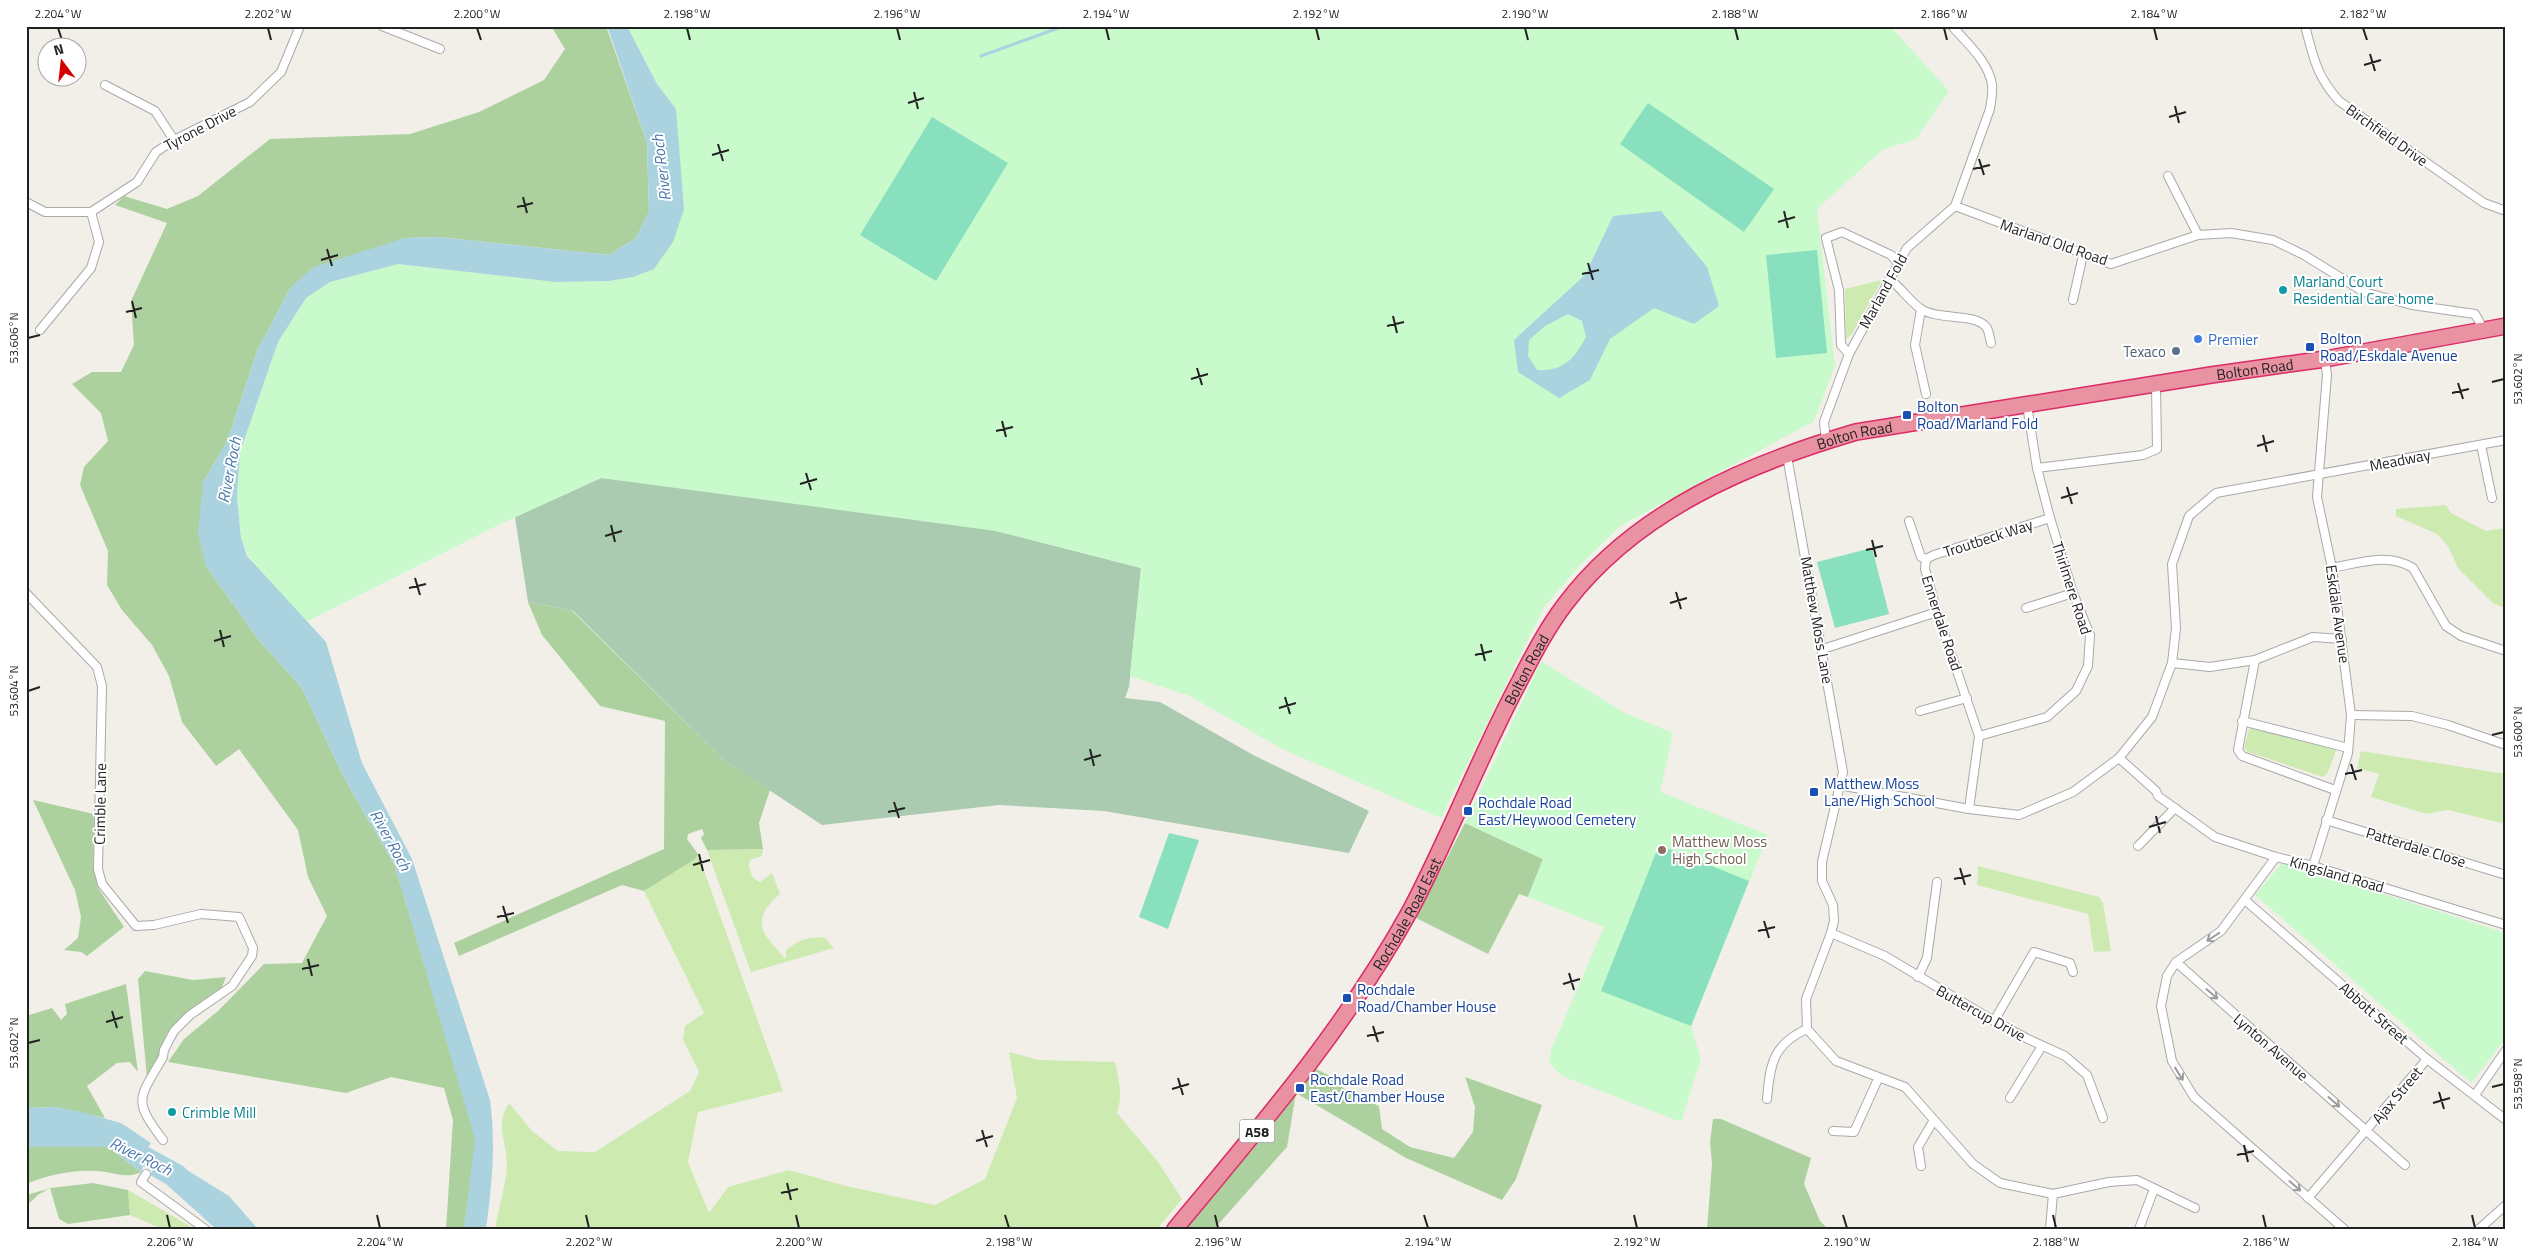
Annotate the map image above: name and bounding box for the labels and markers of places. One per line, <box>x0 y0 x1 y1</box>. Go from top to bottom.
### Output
place label: Marland Court Residential Care home <box>2293 270 2434 310</box>
marker: Marland Court Residential Care home <box>2277 284 2289 296</box>
place label: Bolton Road/Eskdale Avenue <box>2320 327 2458 367</box>
place label: Premier <box>2208 328 2258 351</box>
marker: Premier <box>2192 333 2204 345</box>
place label: Texaco <box>2123 340 2166 363</box>
marker: Bolton Road/Eskdale Avenue <box>2304 341 2316 353</box>
marker: Texaco <box>2170 345 2182 357</box>
place label: Bolton Road/Marland Fold <box>1917 395 2038 435</box>
marker: Bolton Road/Marland Fold <box>1901 409 1913 421</box>
place label: Matthew Moss Lane/High School <box>1824 772 1935 812</box>
marker: Matthew Moss Lane/High School <box>1808 786 1820 798</box>
place label: Rochdale Road East/Heywood Cemetery <box>1478 791 1636 831</box>
marker: Rochdale Road East/Heywood Cemetery <box>1462 805 1474 817</box>
place label: Matthew Moss High School <box>1672 830 1767 870</box>
marker: Matthew Moss High School <box>1656 844 1668 856</box>
place label: Rochdale Road/Chamber House <box>1357 978 1496 1018</box>
marker: Rochdale Road/Chamber House <box>1341 992 1353 1004</box>
place label: Rochdale Road East/Chamber House <box>1310 1068 1445 1108</box>
marker: Rochdale Road East/Chamber House <box>1294 1082 1306 1094</box>
place label: Crimble Mill <box>182 1101 256 1124</box>
marker: Crimble Mill <box>166 1106 178 1118</box>

